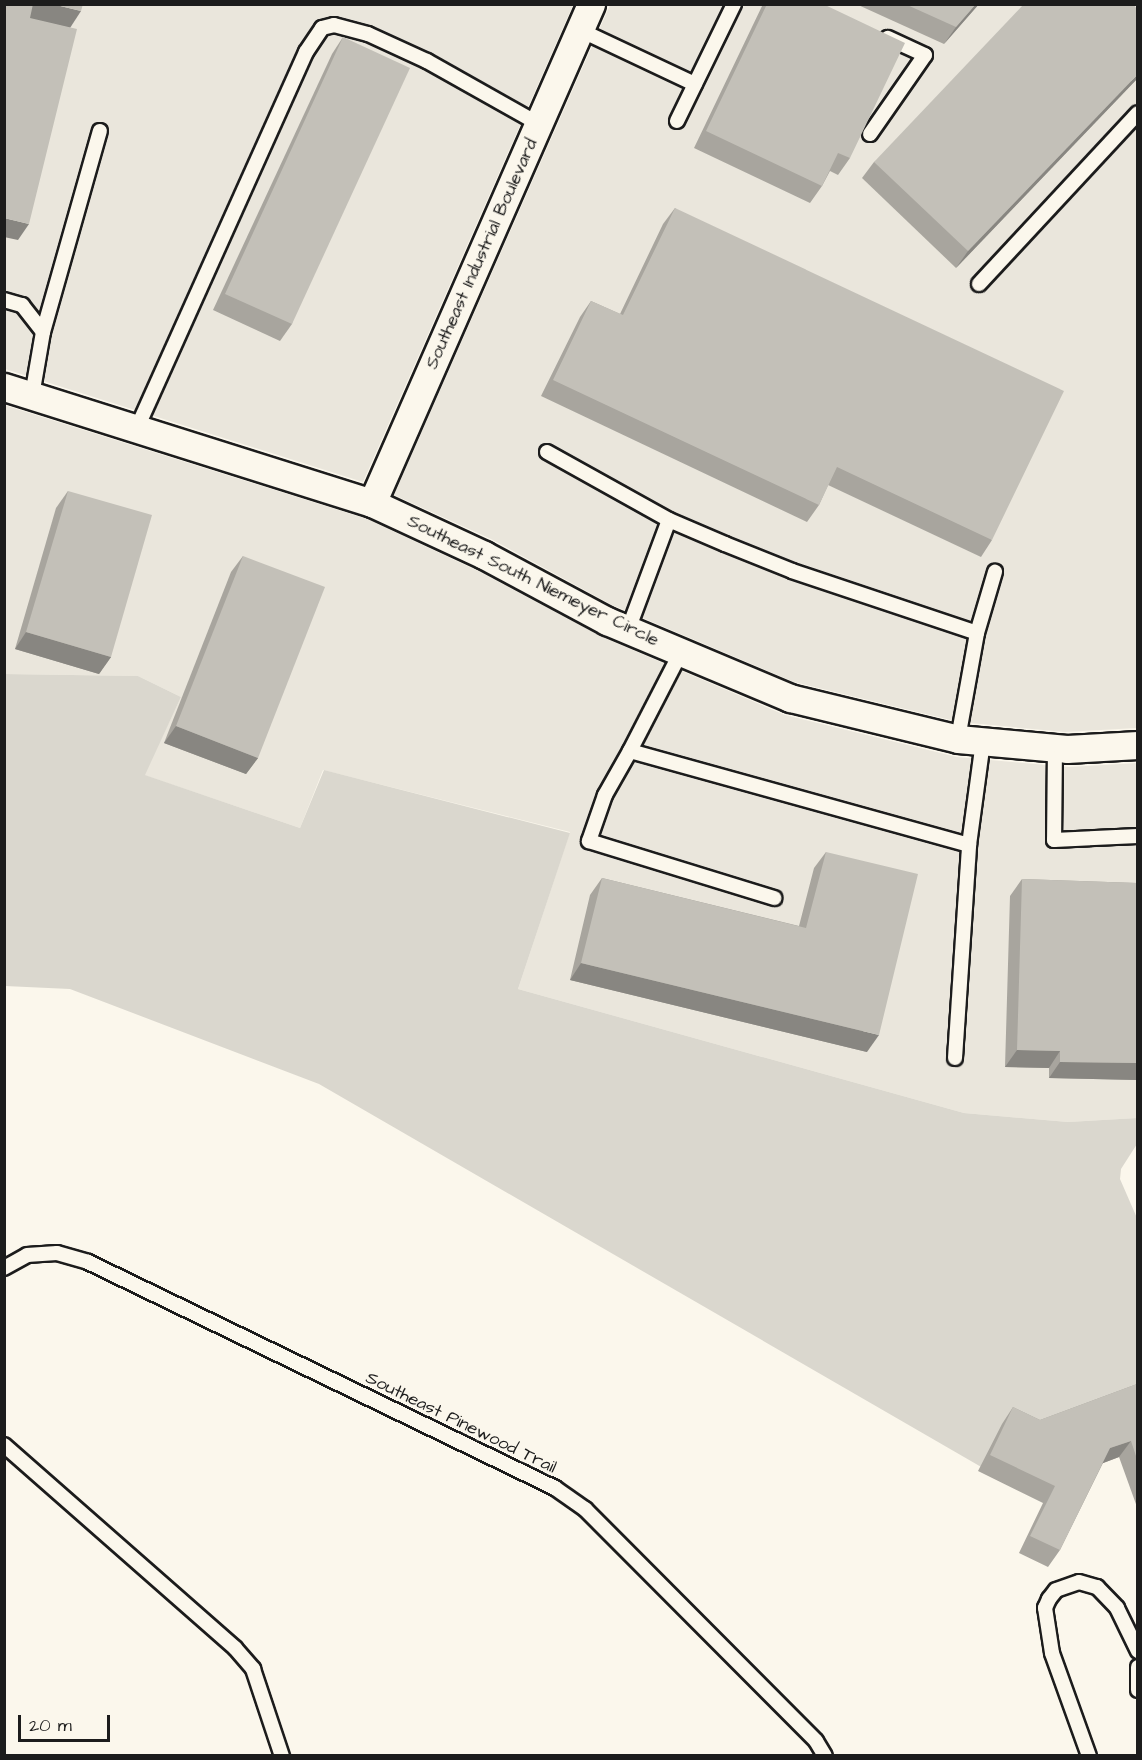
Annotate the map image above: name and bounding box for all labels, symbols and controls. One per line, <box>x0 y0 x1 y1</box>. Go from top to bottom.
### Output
street label: Southeast Industrial Boulevard <box>421 135 543 373</box>
street label: Southeast South Niemeyer Circle <box>404 511 662 651</box>
street label: Southeast Pinewood Trail <box>362 1367 560 1479</box>
scale bar <box>21 1703 112 1741</box>
text: 20 m <box>29 1713 72 1738</box>

